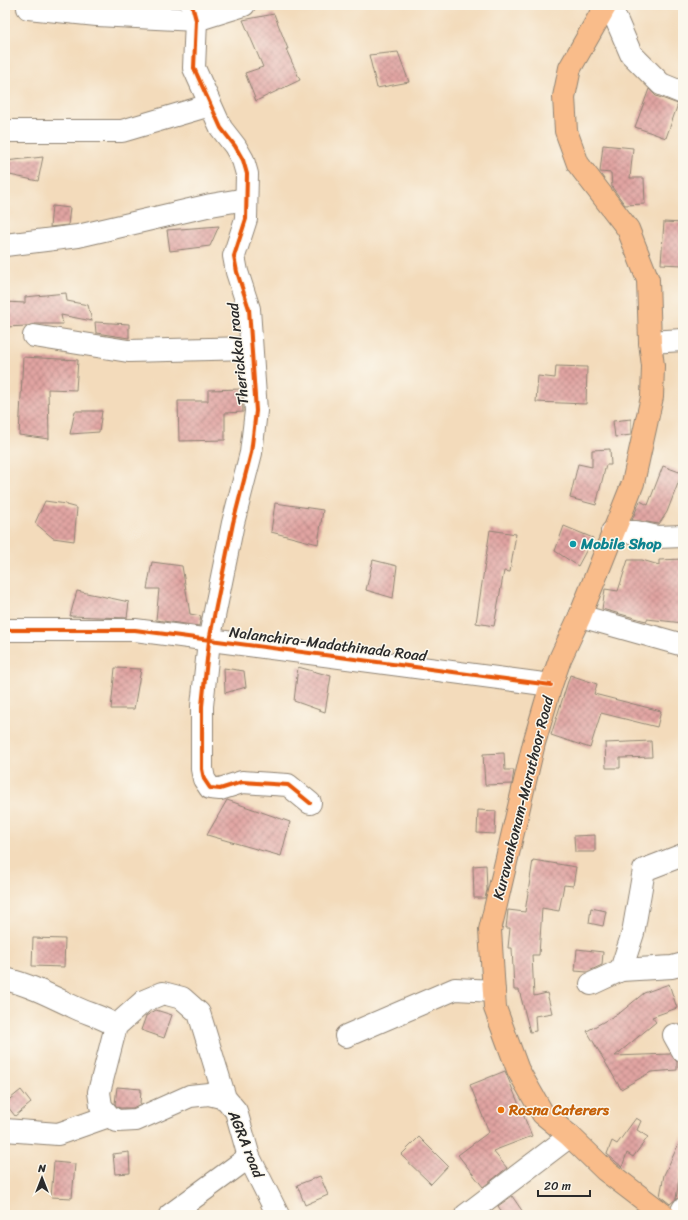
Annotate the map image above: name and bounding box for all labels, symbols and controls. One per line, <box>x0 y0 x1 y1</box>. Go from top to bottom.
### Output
street label: Therickkal road <box>220 301 256 406</box>
place label: Mobile Shop <box>580 531 662 557</box>
marker: Mobile Shop <box>568 539 578 549</box>
street label: Nalanchira-Madathinada Road <box>228 619 429 669</box>
street label: Kuravankonam-Maruthoor Road <box>485 692 561 902</box>
place label: Rosna Caterers <box>508 1097 610 1123</box>
street label: AGRA road <box>220 1105 272 1183</box>
marker: Rosna Caterers <box>496 1105 506 1115</box>
north arrow <box>22 1158 62 1198</box>
text: N <box>37 1159 46 1178</box>
scale bar <box>538 1172 590 1198</box>
text: 20 m <box>544 1175 571 1197</box>

